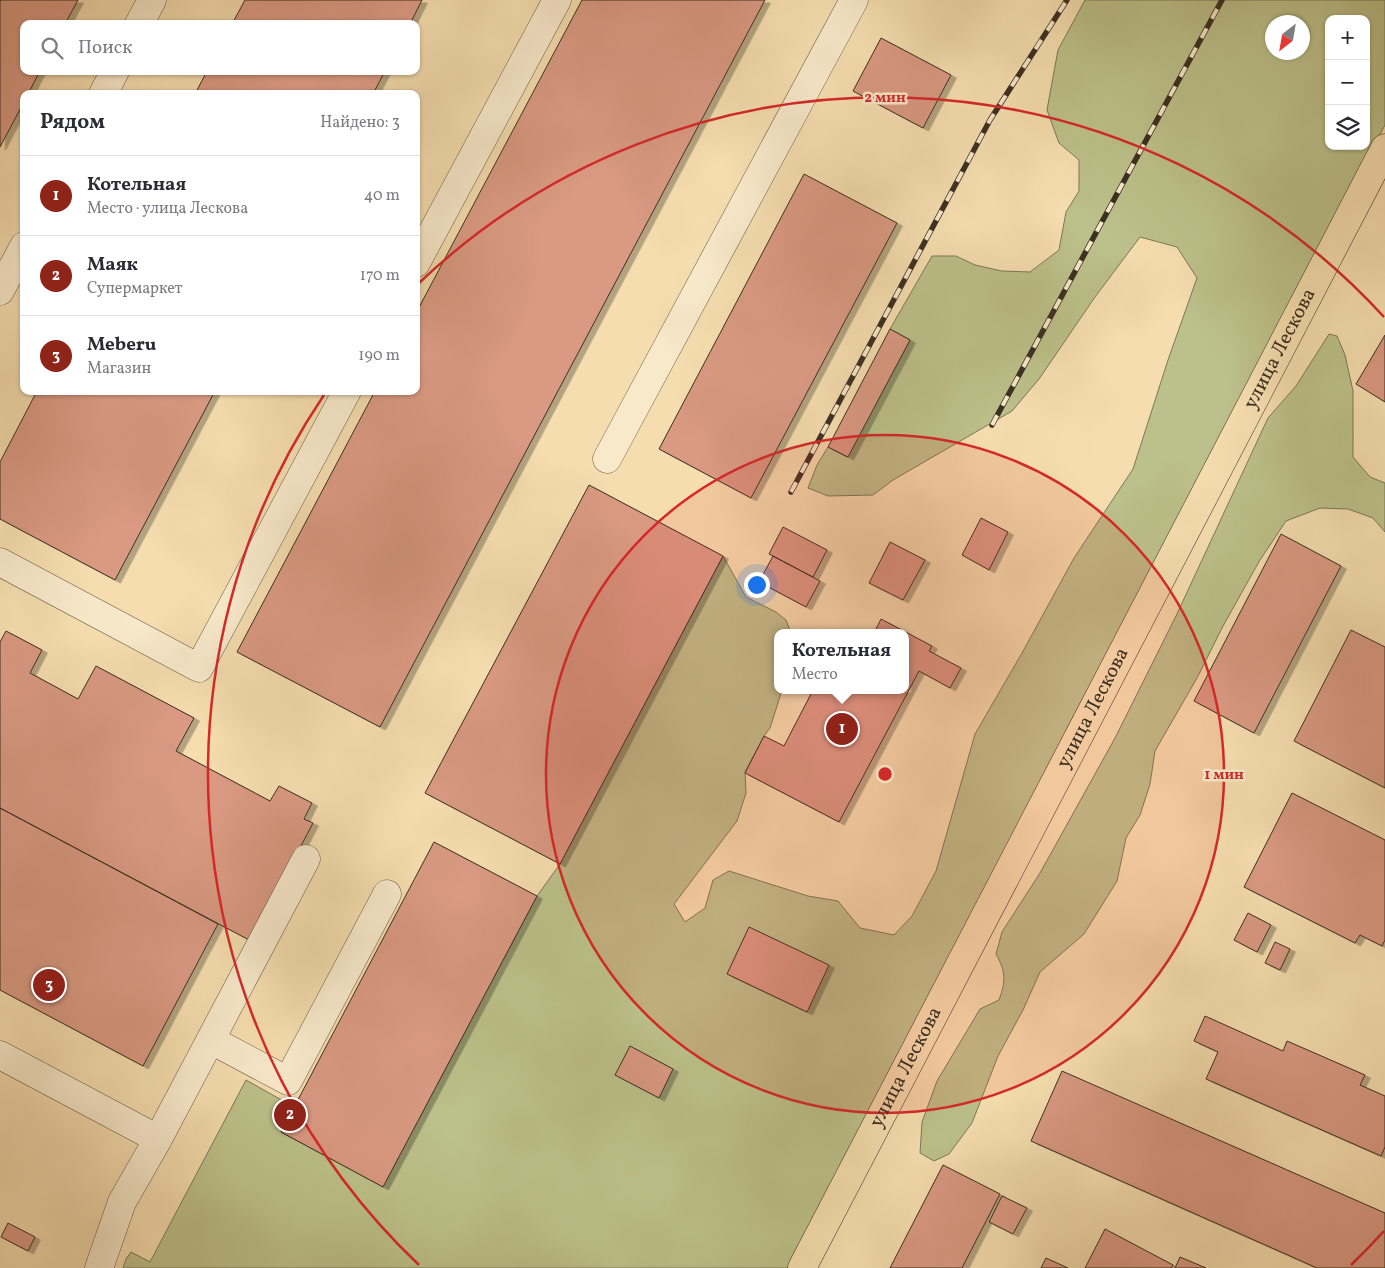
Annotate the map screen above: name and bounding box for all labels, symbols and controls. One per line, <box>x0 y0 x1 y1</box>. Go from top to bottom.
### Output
north arrow <box>1265 15 1310 60</box>
map controls <box>1325 15 1370 150</box>
button: + <box>1325 15 1370 60</box>
search box <box>20 20 420 75</box>
icon: search <box>38 34 66 62</box>
text: Поиск <box>78 35 132 61</box>
button: − <box>1325 60 1370 105</box>
text: 2 мин <box>864 88 906 109</box>
button: layers <box>1325 105 1370 150</box>
text: Рядом <box>40 108 105 137</box>
text: Найдено: 3 <box>320 112 400 134</box>
text: Котельная <box>87 172 186 198</box>
text: 1 <box>53 185 59 207</box>
text: 40 m <box>364 185 400 207</box>
text: Место · улица Лескова <box>87 198 248 220</box>
text: Маяк <box>87 252 138 278</box>
text: 2 <box>52 265 60 287</box>
text: 170 m <box>360 265 400 287</box>
text: Супермаркет <box>87 278 183 300</box>
street label: улица Лескова <box>1237 284 1323 414</box>
text: Meberu <box>87 332 156 358</box>
text: 3 <box>52 345 60 367</box>
text: 190 m <box>358 345 400 367</box>
text: Магазин <box>87 358 151 380</box>
your location <box>744 572 770 598</box>
popup <box>774 629 909 694</box>
text: Котельная <box>792 638 891 664</box>
street label: улица Лескова <box>1050 643 1136 774</box>
text: Место <box>792 664 838 686</box>
pin: 1 <box>826 710 858 748</box>
centre of rings <box>876 765 894 783</box>
text: 1 мин <box>1204 765 1244 786</box>
pin: 3 <box>33 966 65 1004</box>
street label: улица Лескова <box>863 1002 949 1133</box>
pin: 2 <box>274 1096 306 1134</box>

